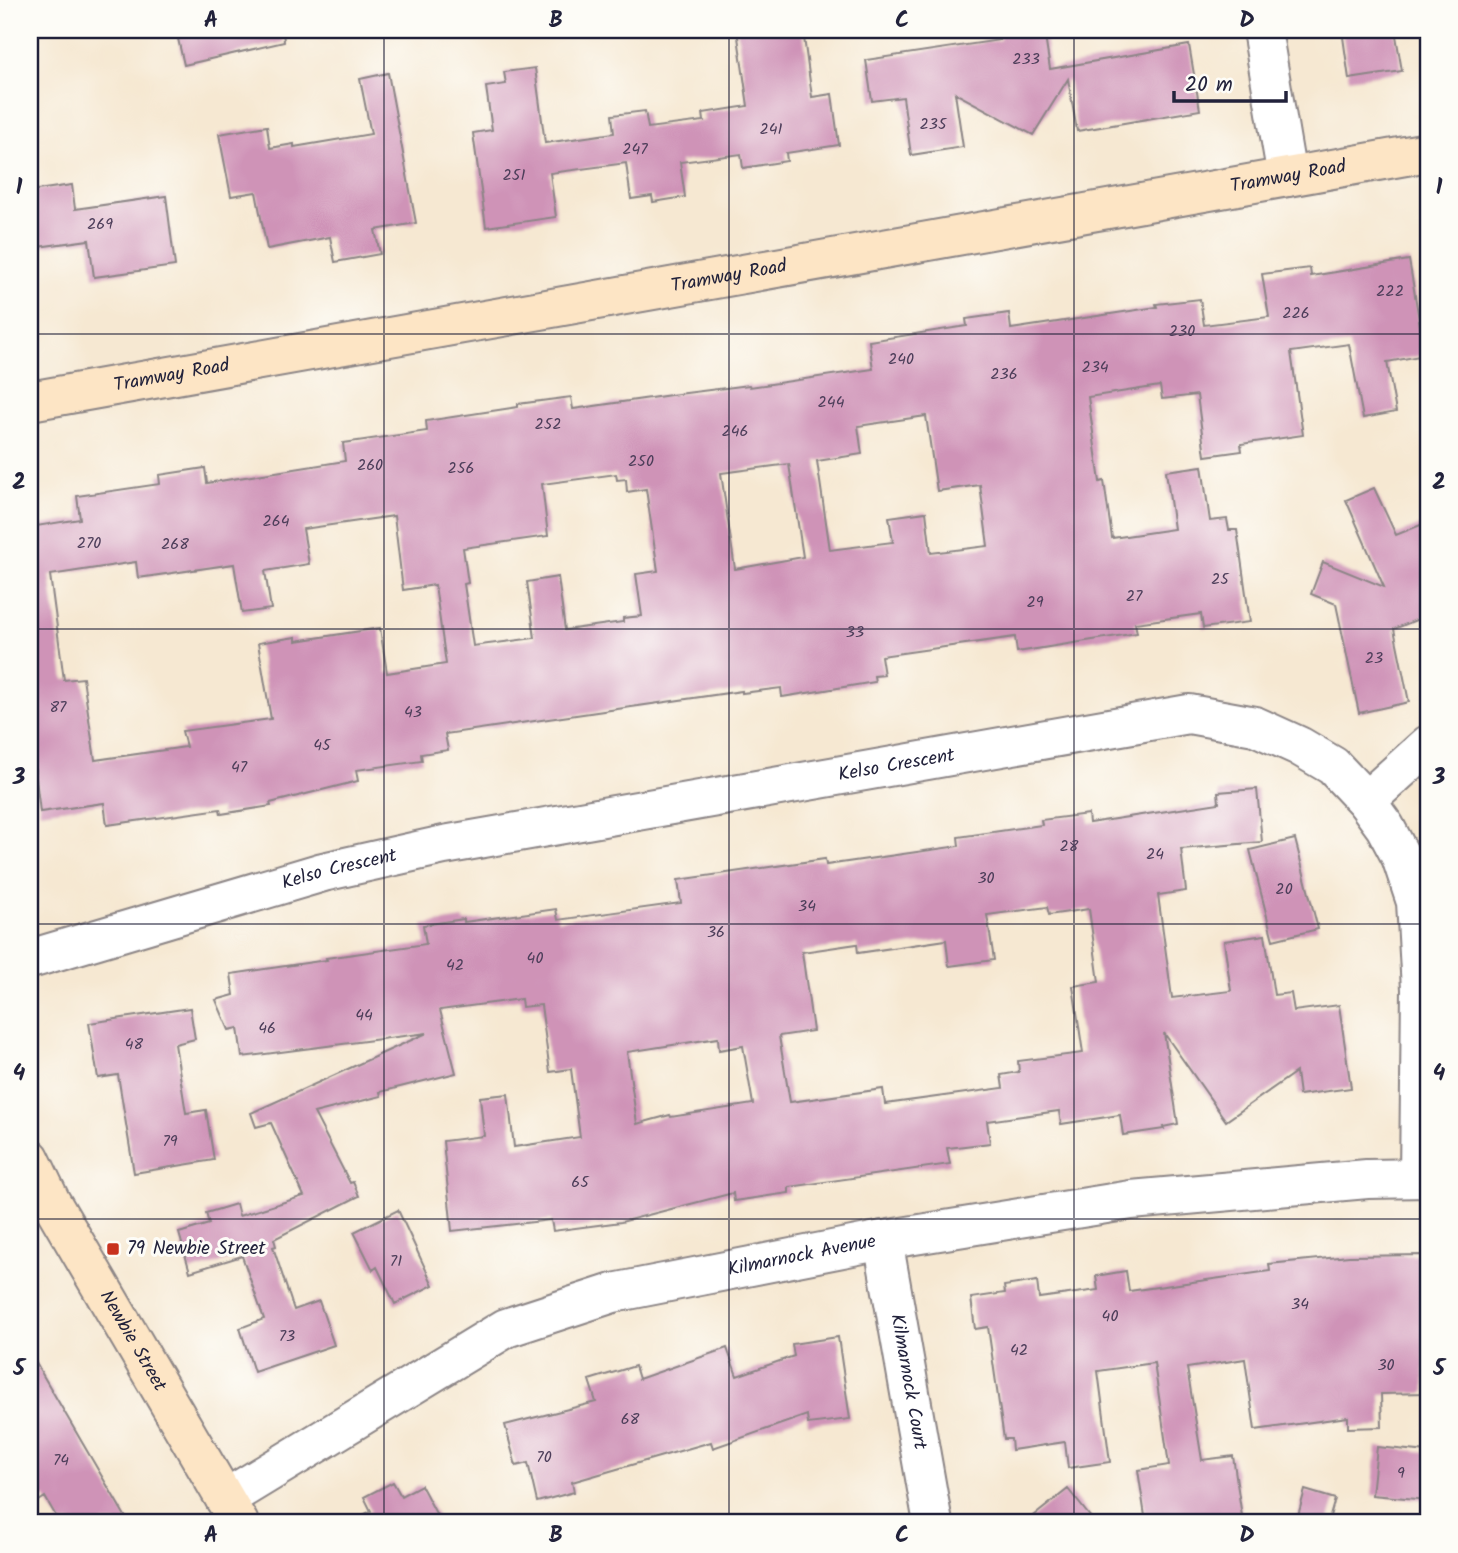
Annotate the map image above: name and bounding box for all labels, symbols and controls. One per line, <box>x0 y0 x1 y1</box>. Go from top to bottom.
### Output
text: A <box>204 3 218 39</box>
text: B <box>549 3 563 39</box>
text: C <box>895 3 909 39</box>
text: D <box>1239 3 1255 39</box>
house number: 233 <box>1012 47 1040 72</box>
scale bar <box>1174 60 1286 104</box>
text: 20 m <box>1185 69 1233 102</box>
house number: 235 <box>919 112 948 137</box>
house number: 241 <box>759 117 783 142</box>
house number: 247 <box>622 137 648 162</box>
street label: Tramway Road <box>1228 152 1349 202</box>
house number: 251 <box>503 163 525 188</box>
text: 1 <box>16 170 23 206</box>
text: 1 <box>1436 170 1443 206</box>
house number: 269 <box>87 212 113 237</box>
street label: Tramway Road <box>669 251 790 302</box>
house number: 222 <box>1376 279 1404 304</box>
house number: 226 <box>1282 301 1310 326</box>
house number: 230 <box>1169 319 1195 344</box>
house number: 240 <box>888 347 914 372</box>
street label: Tramway Road <box>112 351 232 401</box>
house number: 234 <box>1081 355 1109 380</box>
house number: 236 <box>990 362 1018 387</box>
house number: 244 <box>818 390 845 415</box>
house number: 252 <box>534 412 562 437</box>
house number: 246 <box>721 419 749 444</box>
house number: 250 <box>628 449 654 474</box>
house number: 260 <box>357 453 383 478</box>
house number: 256 <box>448 456 474 481</box>
text: 2 <box>12 465 26 501</box>
text: 2 <box>1432 465 1446 501</box>
house number: 264 <box>262 509 290 534</box>
house number: 270 <box>77 531 101 556</box>
house number: 268 <box>161 532 189 557</box>
house number: 25 <box>1211 567 1230 592</box>
house number: 27 <box>1126 584 1143 609</box>
house number: 29 <box>1026 590 1044 615</box>
house number: 33 <box>846 620 864 645</box>
house number: 23 <box>1365 646 1383 671</box>
house number: 87 <box>49 695 67 720</box>
house number: 43 <box>404 700 422 725</box>
house number: 45 <box>313 733 332 758</box>
street label: Kelso Crescent <box>836 740 958 790</box>
house number: 47 <box>231 755 248 780</box>
text: 3 <box>12 760 26 796</box>
text: 3 <box>1432 760 1446 796</box>
house number: 28 <box>1060 834 1079 859</box>
street label: Kelso Crescent <box>278 841 400 898</box>
house number: 24 <box>1146 842 1164 867</box>
house number: 30 <box>977 866 995 891</box>
house number: 20 <box>1275 877 1293 902</box>
house number: 34 <box>798 894 816 919</box>
house number: 36 <box>707 920 725 945</box>
house number: 40 <box>527 946 543 971</box>
house number: 42 <box>446 953 464 978</box>
house number: 44 <box>355 1003 373 1028</box>
house number: 46 <box>258 1016 276 1041</box>
house number: 48 <box>125 1032 144 1057</box>
text: 4 <box>13 1056 26 1092</box>
text: 4 <box>1433 1056 1446 1092</box>
house number: 79 <box>162 1129 178 1154</box>
house number: 65 <box>571 1170 590 1195</box>
street label: Kilmarnock Avenue <box>725 1227 879 1285</box>
place label: 79 Newbie Street <box>127 1234 266 1264</box>
marker: 79 Newbie Street <box>105 1241 121 1257</box>
house number: 71 <box>390 1249 402 1274</box>
street label: Newbie Street <box>91 1285 174 1398</box>
house number: 34 <box>1291 1292 1309 1317</box>
house number: 40 <box>1102 1304 1118 1329</box>
street label: Kilmarnock Court <box>881 1312 935 1453</box>
house number: 73 <box>279 1324 295 1349</box>
house number: 42 <box>1010 1338 1028 1363</box>
text: 5 <box>12 1351 27 1387</box>
text: 5 <box>1432 1351 1447 1387</box>
house number: 30 <box>1377 1353 1395 1378</box>
house number: 68 <box>621 1407 640 1432</box>
house number: 70 <box>536 1445 552 1470</box>
house number: 74 <box>53 1448 69 1473</box>
house number: 9 <box>1397 1461 1405 1486</box>
text: A <box>204 1518 218 1553</box>
text: B <box>549 1518 563 1553</box>
text: C <box>895 1518 909 1553</box>
text: D <box>1239 1518 1255 1553</box>

